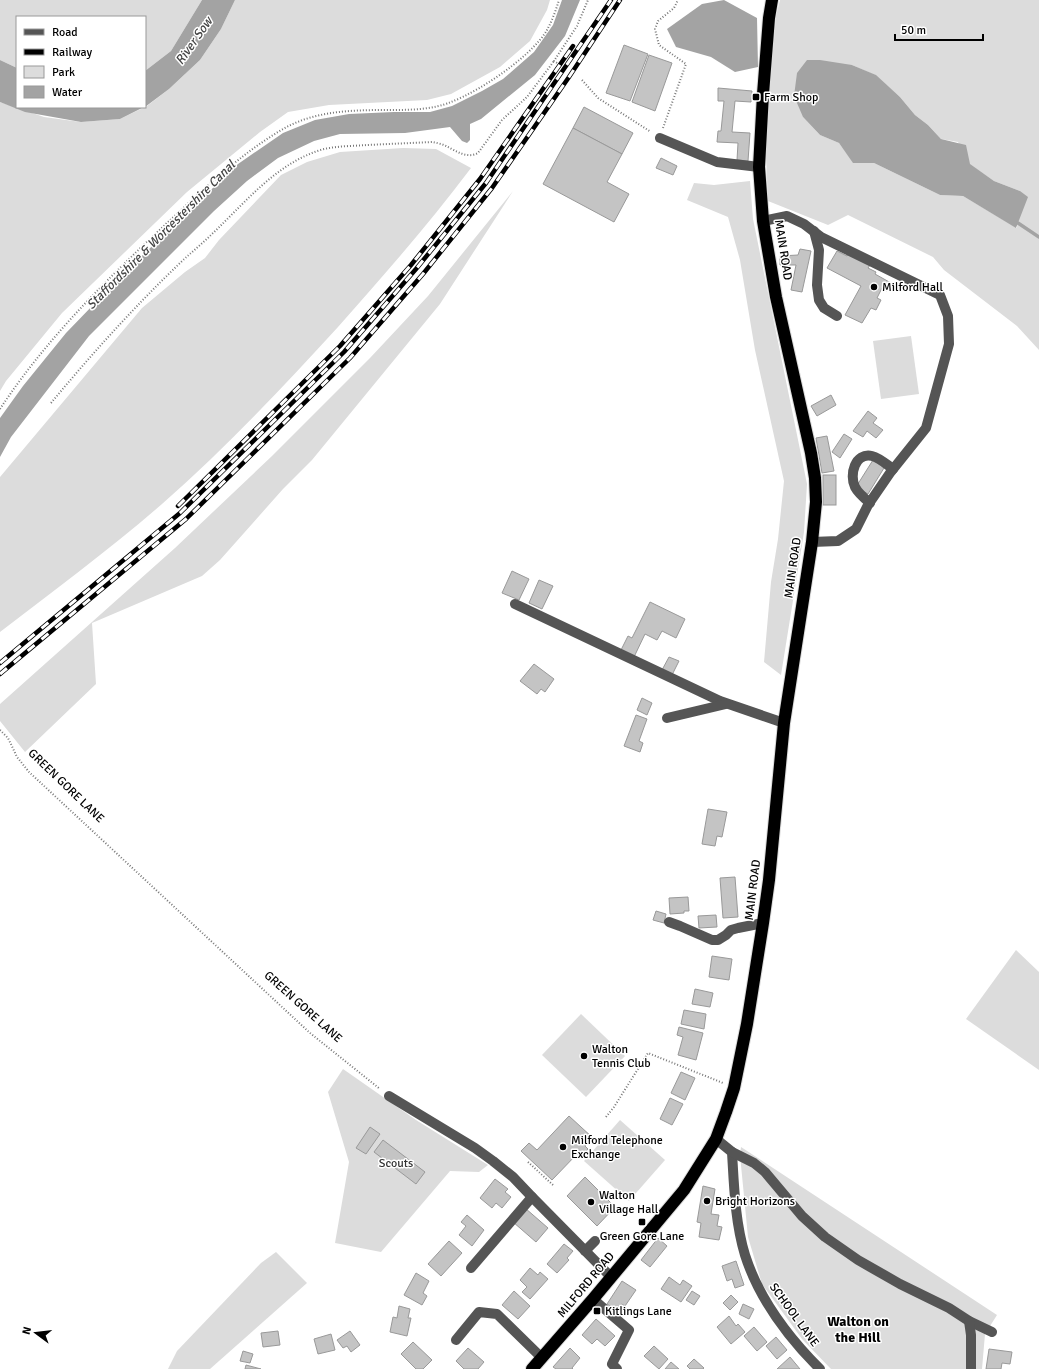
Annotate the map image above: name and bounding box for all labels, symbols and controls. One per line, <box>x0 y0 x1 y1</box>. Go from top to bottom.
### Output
water label: River Sow <box>172 13 217 68</box>
legend <box>16 16 146 108</box>
scale bar <box>895 16 983 42</box>
text: 50 m <box>901 23 926 38</box>
text: Road <box>52 25 78 40</box>
text: Railway <box>52 45 92 60</box>
text: Park <box>52 65 75 80</box>
text: Water <box>52 85 83 100</box>
place label: Farm Shop <box>764 90 818 105</box>
marker: Farm Shop <box>751 92 761 102</box>
water label: Staffordshire & Worcestershire Canal <box>83 156 240 313</box>
street label: MAIN ROAD <box>771 219 795 282</box>
place label: Milford Hall <box>882 280 943 295</box>
marker: Milford Hall <box>869 282 879 292</box>
street label: MAIN ROAD <box>781 536 805 599</box>
street label: GREEN GORE LANE <box>25 746 107 826</box>
street label: MAIN ROAD <box>742 858 764 921</box>
street label: GREEN GORE LANE <box>261 968 345 1046</box>
place label: Walton Tennis Club <box>592 1042 651 1071</box>
marker: Walton Tennis Club <box>579 1051 589 1061</box>
place label: Milford Telephone Exchange <box>571 1133 663 1162</box>
marker: Milford Telephone Exchange <box>558 1142 568 1152</box>
park label: Scouts <box>379 1156 413 1171</box>
place label: Walton Village Hall <box>599 1188 659 1217</box>
place label: Bright Horizons <box>715 1194 795 1209</box>
marker: Bright Horizons <box>702 1196 712 1206</box>
marker: Walton Village Hall <box>586 1197 596 1207</box>
marker: Green Gore Lane <box>637 1217 647 1227</box>
place label: Green Gore Lane <box>600 1229 684 1244</box>
street label: MILFORD ROAD <box>554 1249 618 1321</box>
street label: SCHOOL LANE <box>766 1280 822 1350</box>
place label: Kitlings Lane <box>605 1304 672 1319</box>
marker: Kitlings Lane <box>592 1306 602 1316</box>
north arrow <box>16 1313 56 1353</box>
district label: Walton on the Hill <box>827 1313 889 1346</box>
text: N <box>20 1325 34 1336</box>

